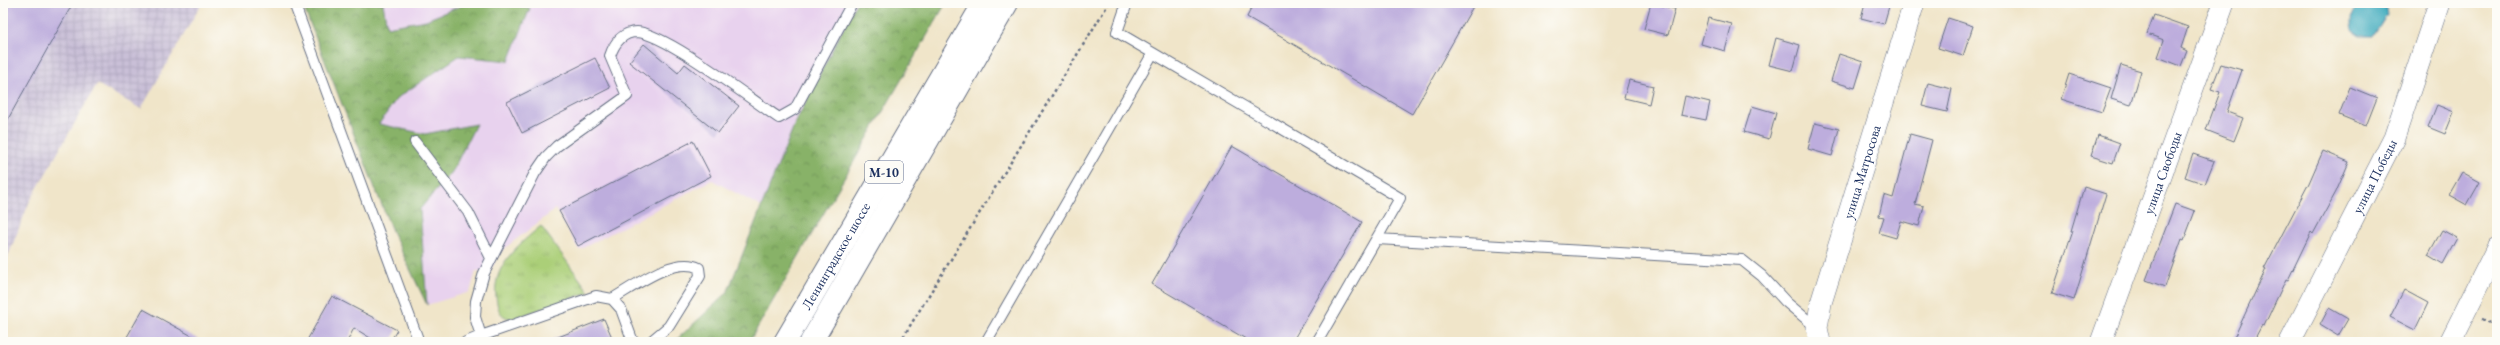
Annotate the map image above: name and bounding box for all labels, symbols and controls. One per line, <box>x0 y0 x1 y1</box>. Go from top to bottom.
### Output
street label: улица Матросова <box>1839 122 1885 221</box>
street label: улица Свободы <box>2139 129 2186 217</box>
street label: улица Победы <box>2348 136 2401 217</box>
road number: М-10 <box>865 161 903 183</box>
street label: Ленинградское шоссе <box>797 198 874 313</box>

